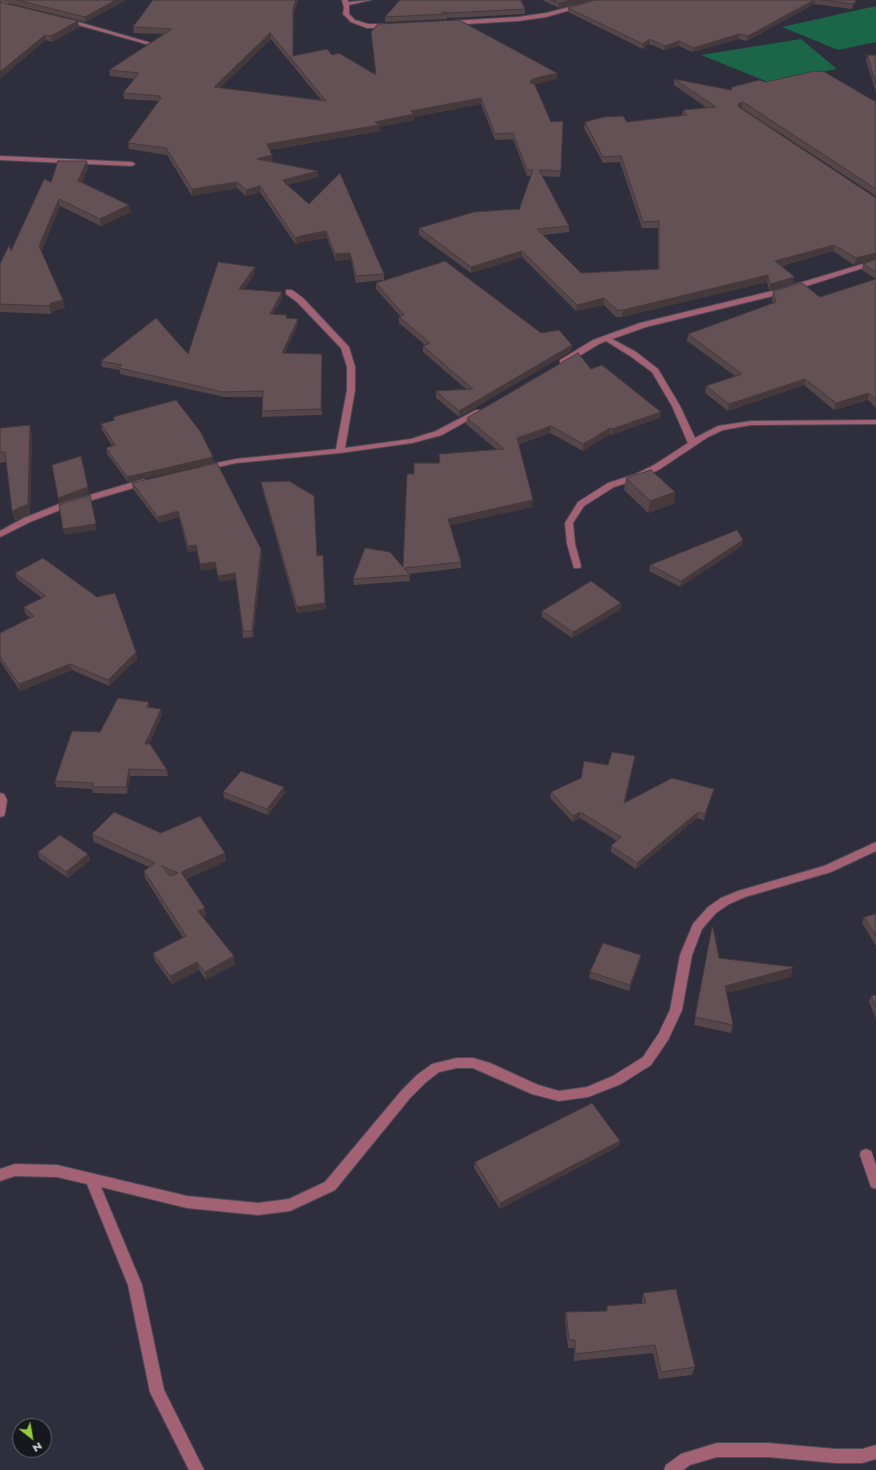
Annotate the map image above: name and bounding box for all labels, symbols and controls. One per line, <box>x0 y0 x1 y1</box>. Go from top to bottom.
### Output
north arrow <box>12 1418 52 1458</box>
text: N <box>30 1438 46 1457</box>

